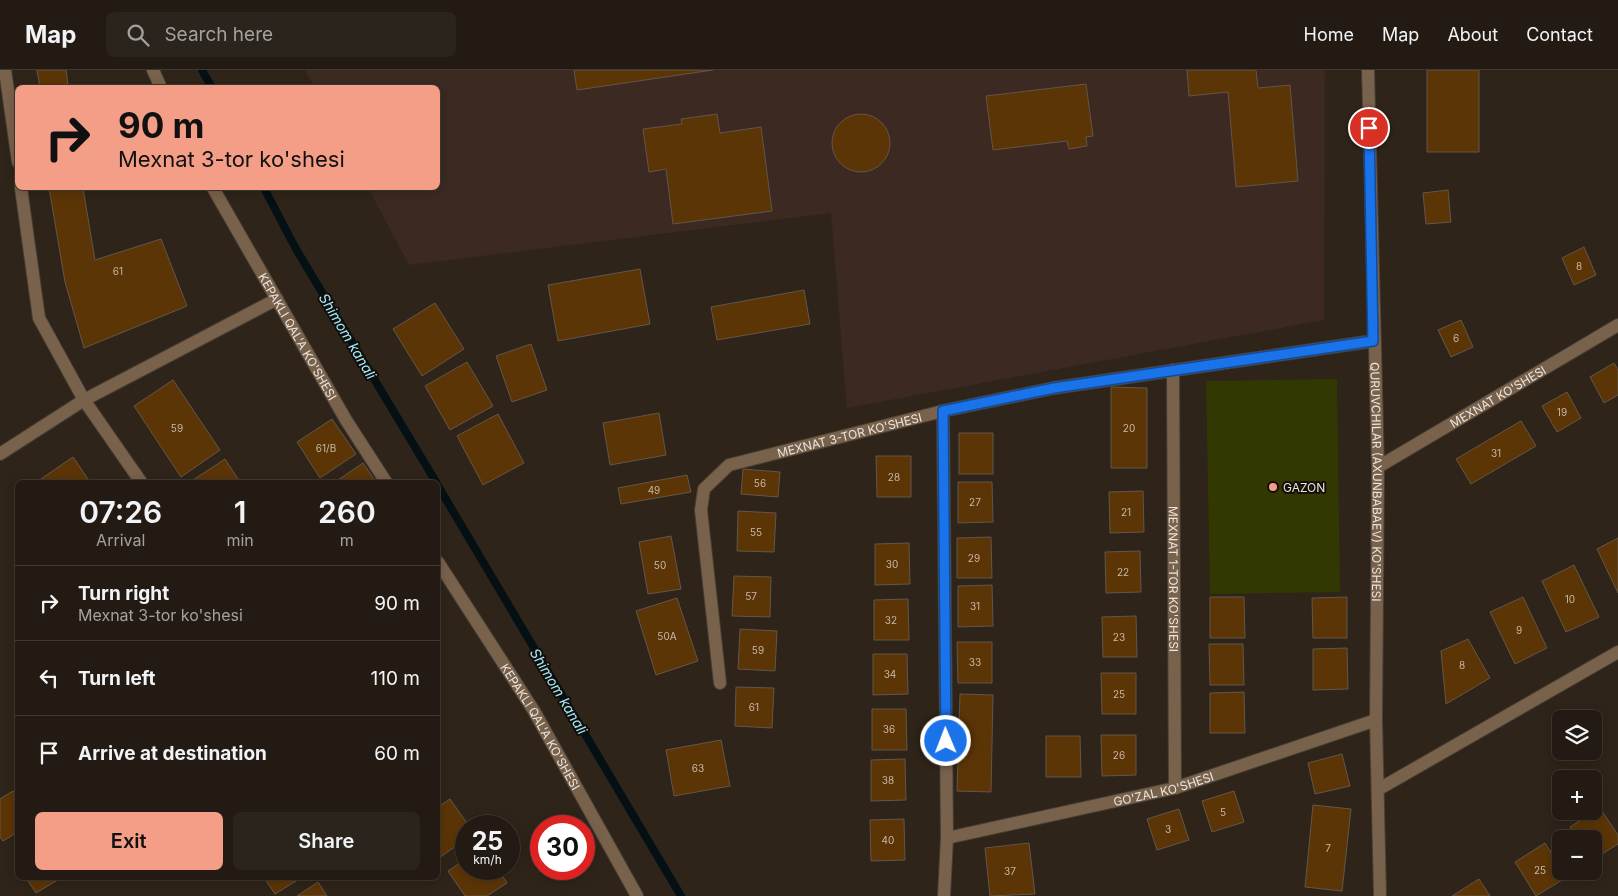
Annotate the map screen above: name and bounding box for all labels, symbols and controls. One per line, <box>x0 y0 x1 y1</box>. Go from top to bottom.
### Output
search box <box>106 12 456 57</box>
text: Map <box>25 20 76 49</box>
icon: search <box>124 21 152 49</box>
text: Search here <box>164 23 273 46</box>
text: Home <box>1304 24 1354 45</box>
text: Map <box>1382 24 1419 45</box>
text: About <box>1447 24 1498 45</box>
text: Contact <box>1526 24 1593 45</box>
text: 90 m <box>118 104 205 146</box>
icon: right <box>35 105 100 170</box>
pin <box>1348 107 1390 149</box>
icon: arrive <box>1355 114 1383 142</box>
text: Mexnat 3-tor ko'shesi <box>118 146 345 172</box>
house number: 8 <box>1576 260 1582 272</box>
house number: 61 <box>113 265 123 277</box>
street label: KEPAKLI QAL'A KO'SHESI <box>256 270 340 403</box>
water label: Shimom kanali <box>316 290 381 383</box>
house number: 6 <box>1453 332 1459 344</box>
street label: QURUVCHILAR (AXUNBABAEV) KO'SHESI <box>1368 362 1386 602</box>
street label: MEXNAT KO'SHESI <box>1447 362 1548 430</box>
house number: 19 <box>1557 406 1567 418</box>
street label: MEXNAT 3-TOR KO'SHESI <box>775 409 923 460</box>
house number: 59 <box>171 422 183 434</box>
house number: 20 <box>1123 422 1135 434</box>
house number: 61/B <box>316 442 336 454</box>
house number: 31 <box>1491 447 1501 459</box>
house number: 28 <box>888 471 900 483</box>
house number: 56 <box>754 477 766 489</box>
place label: GAZON <box>1283 480 1325 495</box>
marker: GAZON <box>1267 481 1279 493</box>
house number: 49 <box>648 484 660 496</box>
text: 07:26 <box>79 494 162 530</box>
text: 1 <box>234 494 246 530</box>
text: 260 <box>318 494 376 530</box>
house number: 27 <box>969 496 981 508</box>
house number: 21 <box>1121 506 1131 518</box>
street label: MEXNAT 1-TOR KO'SHESI <box>1166 506 1182 652</box>
house number: 55 <box>750 526 762 538</box>
text: Arrival <box>96 530 145 550</box>
text: min <box>226 530 254 550</box>
text: m <box>340 530 354 550</box>
house number: 29 <box>968 552 980 564</box>
house number: 30 <box>886 558 898 570</box>
house number: 50 <box>654 559 666 571</box>
house number: 22 <box>1117 566 1129 578</box>
text: Turn right <box>78 582 169 605</box>
icon: right <box>35 589 63 617</box>
house number: 57 <box>745 590 757 602</box>
text: 90 m <box>374 592 420 615</box>
house number: 10 <box>1565 593 1575 605</box>
house number: 31 <box>970 600 980 612</box>
text: Mexnat 3-tor ko'shesi <box>78 605 243 625</box>
house number: 32 <box>885 614 897 626</box>
house number: 9 <box>1516 624 1522 636</box>
house number: 50A <box>657 630 677 642</box>
house number: 23 <box>1113 631 1125 643</box>
house number: 59 <box>752 644 764 656</box>
water label: Shimom kanali <box>527 645 592 738</box>
house number: 33 <box>969 656 981 668</box>
house number: 8 <box>1459 659 1465 671</box>
street label: KEPAKLI QAL'A KO'SHESI <box>498 660 584 792</box>
icon: left <box>35 664 63 692</box>
text: Turn left <box>78 667 156 690</box>
text: 110 m <box>371 667 420 690</box>
house number: 34 <box>884 668 896 680</box>
house number: 25 <box>1113 688 1125 700</box>
house number: 61 <box>749 701 759 713</box>
map controls <box>1552 710 1602 880</box>
button: layers <box>1552 710 1602 760</box>
position arrow <box>919 714 971 766</box>
house number: 36 <box>883 723 895 735</box>
icon: arrive <box>35 739 63 767</box>
text: Arrive at destination <box>78 742 267 765</box>
text: 60 m <box>374 742 420 765</box>
house number: 26 <box>1113 749 1125 761</box>
house number: 63 <box>692 762 704 774</box>
street label: GO'ZAL KO'SHESI <box>1112 768 1215 809</box>
button: + <box>1552 770 1602 820</box>
house number: 38 <box>882 774 894 786</box>
house number: 5 <box>1220 806 1226 818</box>
button: Exit <box>35 812 223 870</box>
button: Share <box>233 812 420 870</box>
speed limit sign: 30 <box>530 815 595 880</box>
house number: 3 <box>1165 823 1171 835</box>
text: 25 <box>472 826 503 856</box>
button: − <box>1552 830 1602 880</box>
house number: 40 <box>882 834 894 846</box>
house number: 7 <box>1325 842 1331 854</box>
text: km/h <box>473 852 502 867</box>
house number: 25 <box>1534 864 1546 876</box>
house number: 37 <box>1004 865 1016 877</box>

